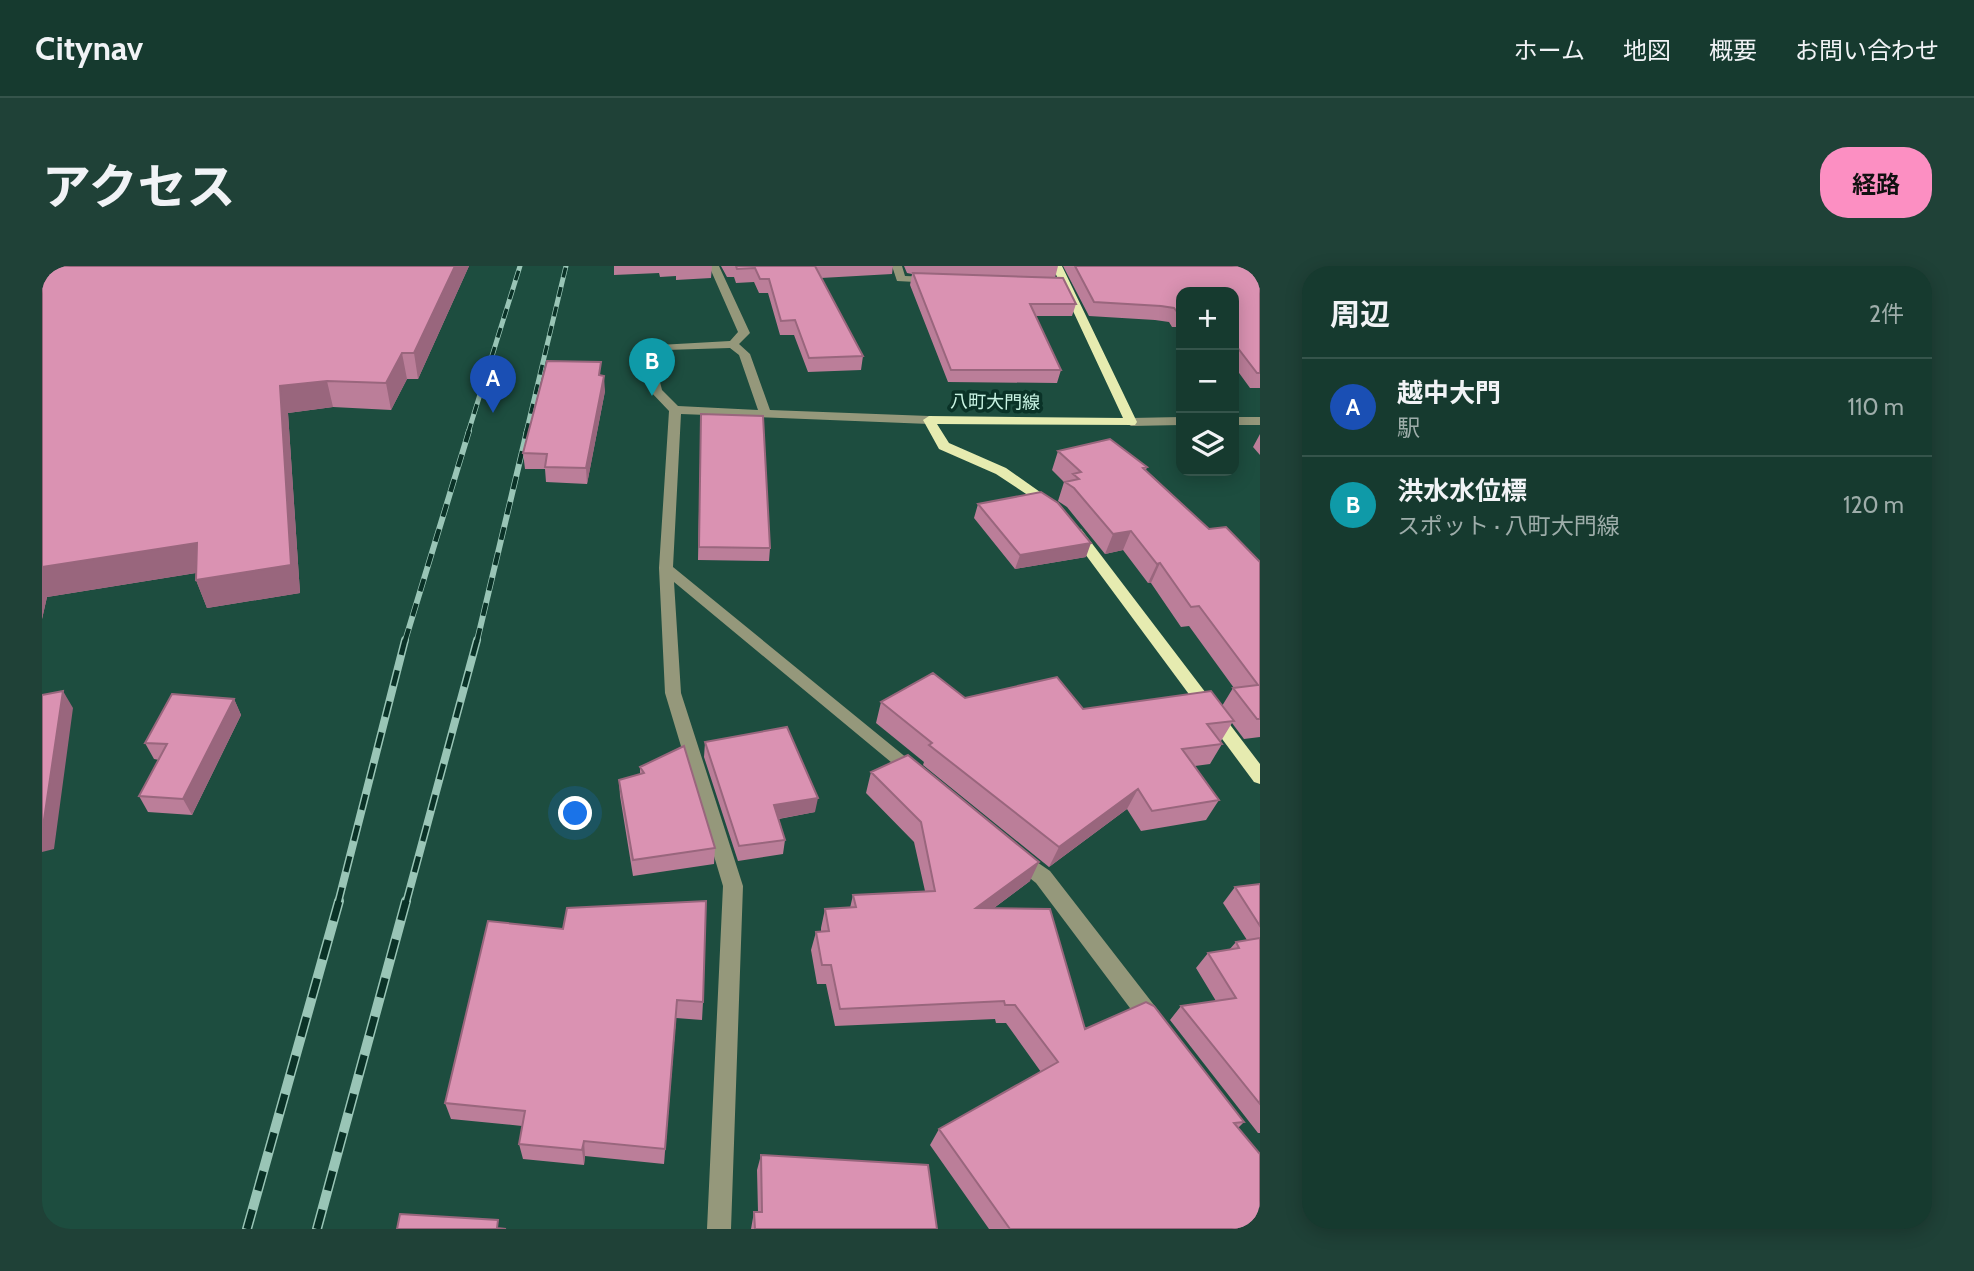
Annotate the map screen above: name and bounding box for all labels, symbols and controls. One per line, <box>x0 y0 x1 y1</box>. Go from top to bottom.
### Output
text: Citynav <box>35 28 143 68</box>
text: ホーム <box>1514 36 1585 65</box>
text: 地図 <box>1623 36 1671 65</box>
text: 概要 <box>1709 36 1757 65</box>
text: お問い合わせ <box>1795 36 1939 65</box>
button: 経路 <box>1820 147 1932 218</box>
text: アクセス <box>42 157 236 216</box>
map controls <box>1176 287 1239 476</box>
button: + <box>1176 287 1239 350</box>
text: 周辺 <box>1330 296 1390 333</box>
text: 2件 <box>1869 300 1904 328</box>
pin: B <box>629 338 675 396</box>
button: − <box>1176 350 1239 413</box>
pin: A <box>470 355 516 413</box>
text: 越中大門 <box>1397 377 1501 409</box>
street label: 八町大門線 <box>950 390 1040 414</box>
text: A <box>1346 393 1360 421</box>
text: 110 m <box>1848 393 1904 421</box>
button: layers <box>1176 413 1239 476</box>
text: 駅 <box>1397 414 1420 442</box>
text: 洪水水位標 <box>1397 475 1527 507</box>
text: B <box>1346 491 1360 519</box>
text: 120 m <box>1843 491 1904 519</box>
text: スポット · 八町大門線 <box>1397 512 1620 540</box>
your location <box>558 796 592 830</box>

